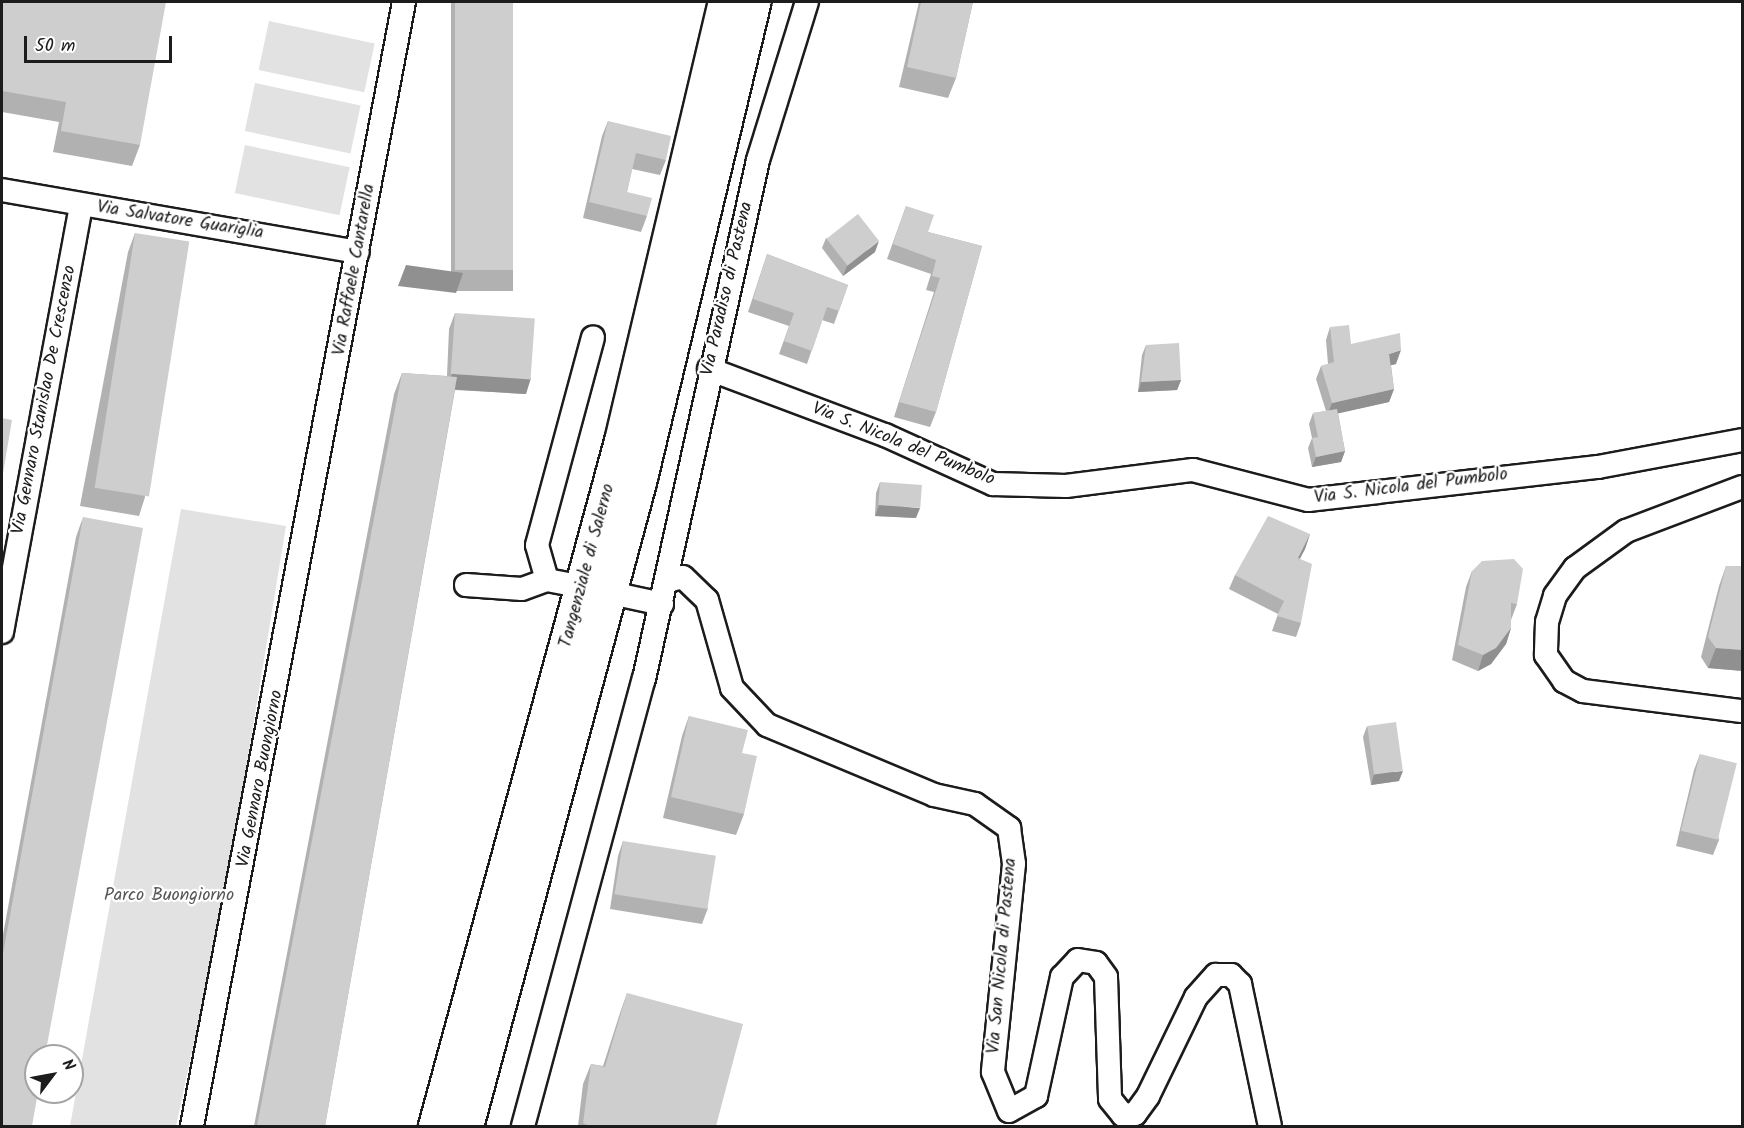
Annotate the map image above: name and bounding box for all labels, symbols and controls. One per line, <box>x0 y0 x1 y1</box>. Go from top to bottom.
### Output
scale bar <box>27 24 176 62</box>
text: 50 m <box>35 32 75 61</box>
street label: Via Raffaele Cantarella <box>329 183 381 357</box>
street label: Via Salvatore Guariglia <box>95 197 265 245</box>
street label: Via Paradiso di Pastena <box>697 200 759 378</box>
street label: Via Gennaro Stanislao De Crescenzo <box>8 264 82 536</box>
street label: Via S. Nicola del Pumbolo <box>809 398 997 492</box>
street label: Via S. Nicola del Pumbolo <box>1313 464 1509 510</box>
street label: Tangenziale di Salerno <box>556 482 620 650</box>
street label: Via Gennaro Buongiorno <box>233 689 289 869</box>
street label: Via San Nicola di Pastena <box>984 857 1022 1055</box>
park label: Parco Buongiorno <box>104 885 234 907</box>
north arrow <box>24 1044 84 1104</box>
text: N <box>55 1054 81 1076</box>

